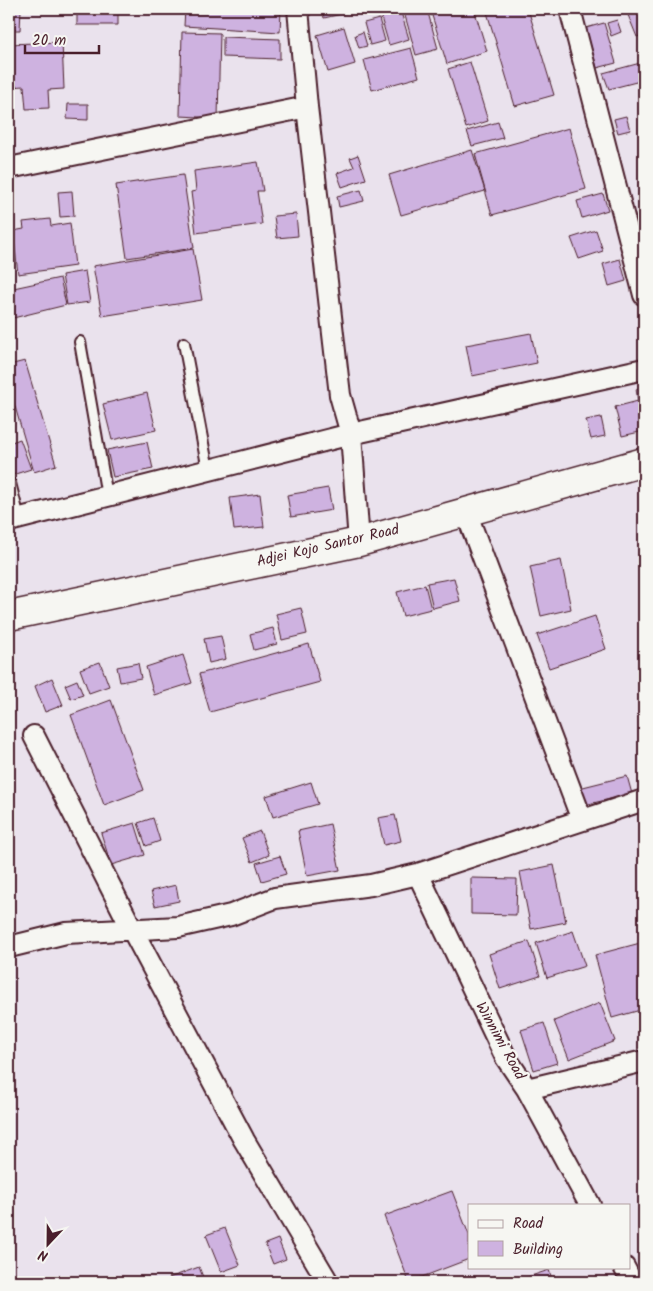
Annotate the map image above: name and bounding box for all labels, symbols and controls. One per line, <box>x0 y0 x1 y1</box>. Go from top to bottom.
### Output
scale bar <box>25 22 99 54</box>
text: 20 m <box>32 29 66 53</box>
street label: Adjei Kojo Santor Road <box>254 518 402 574</box>
street label: Winnimi Road <box>469 997 532 1085</box>
legend <box>468 1204 630 1268</box>
text: Road <box>513 1212 544 1236</box>
north arrow <box>22 1218 72 1268</box>
text: Building <box>513 1238 563 1262</box>
text: N <box>35 1243 52 1267</box>

